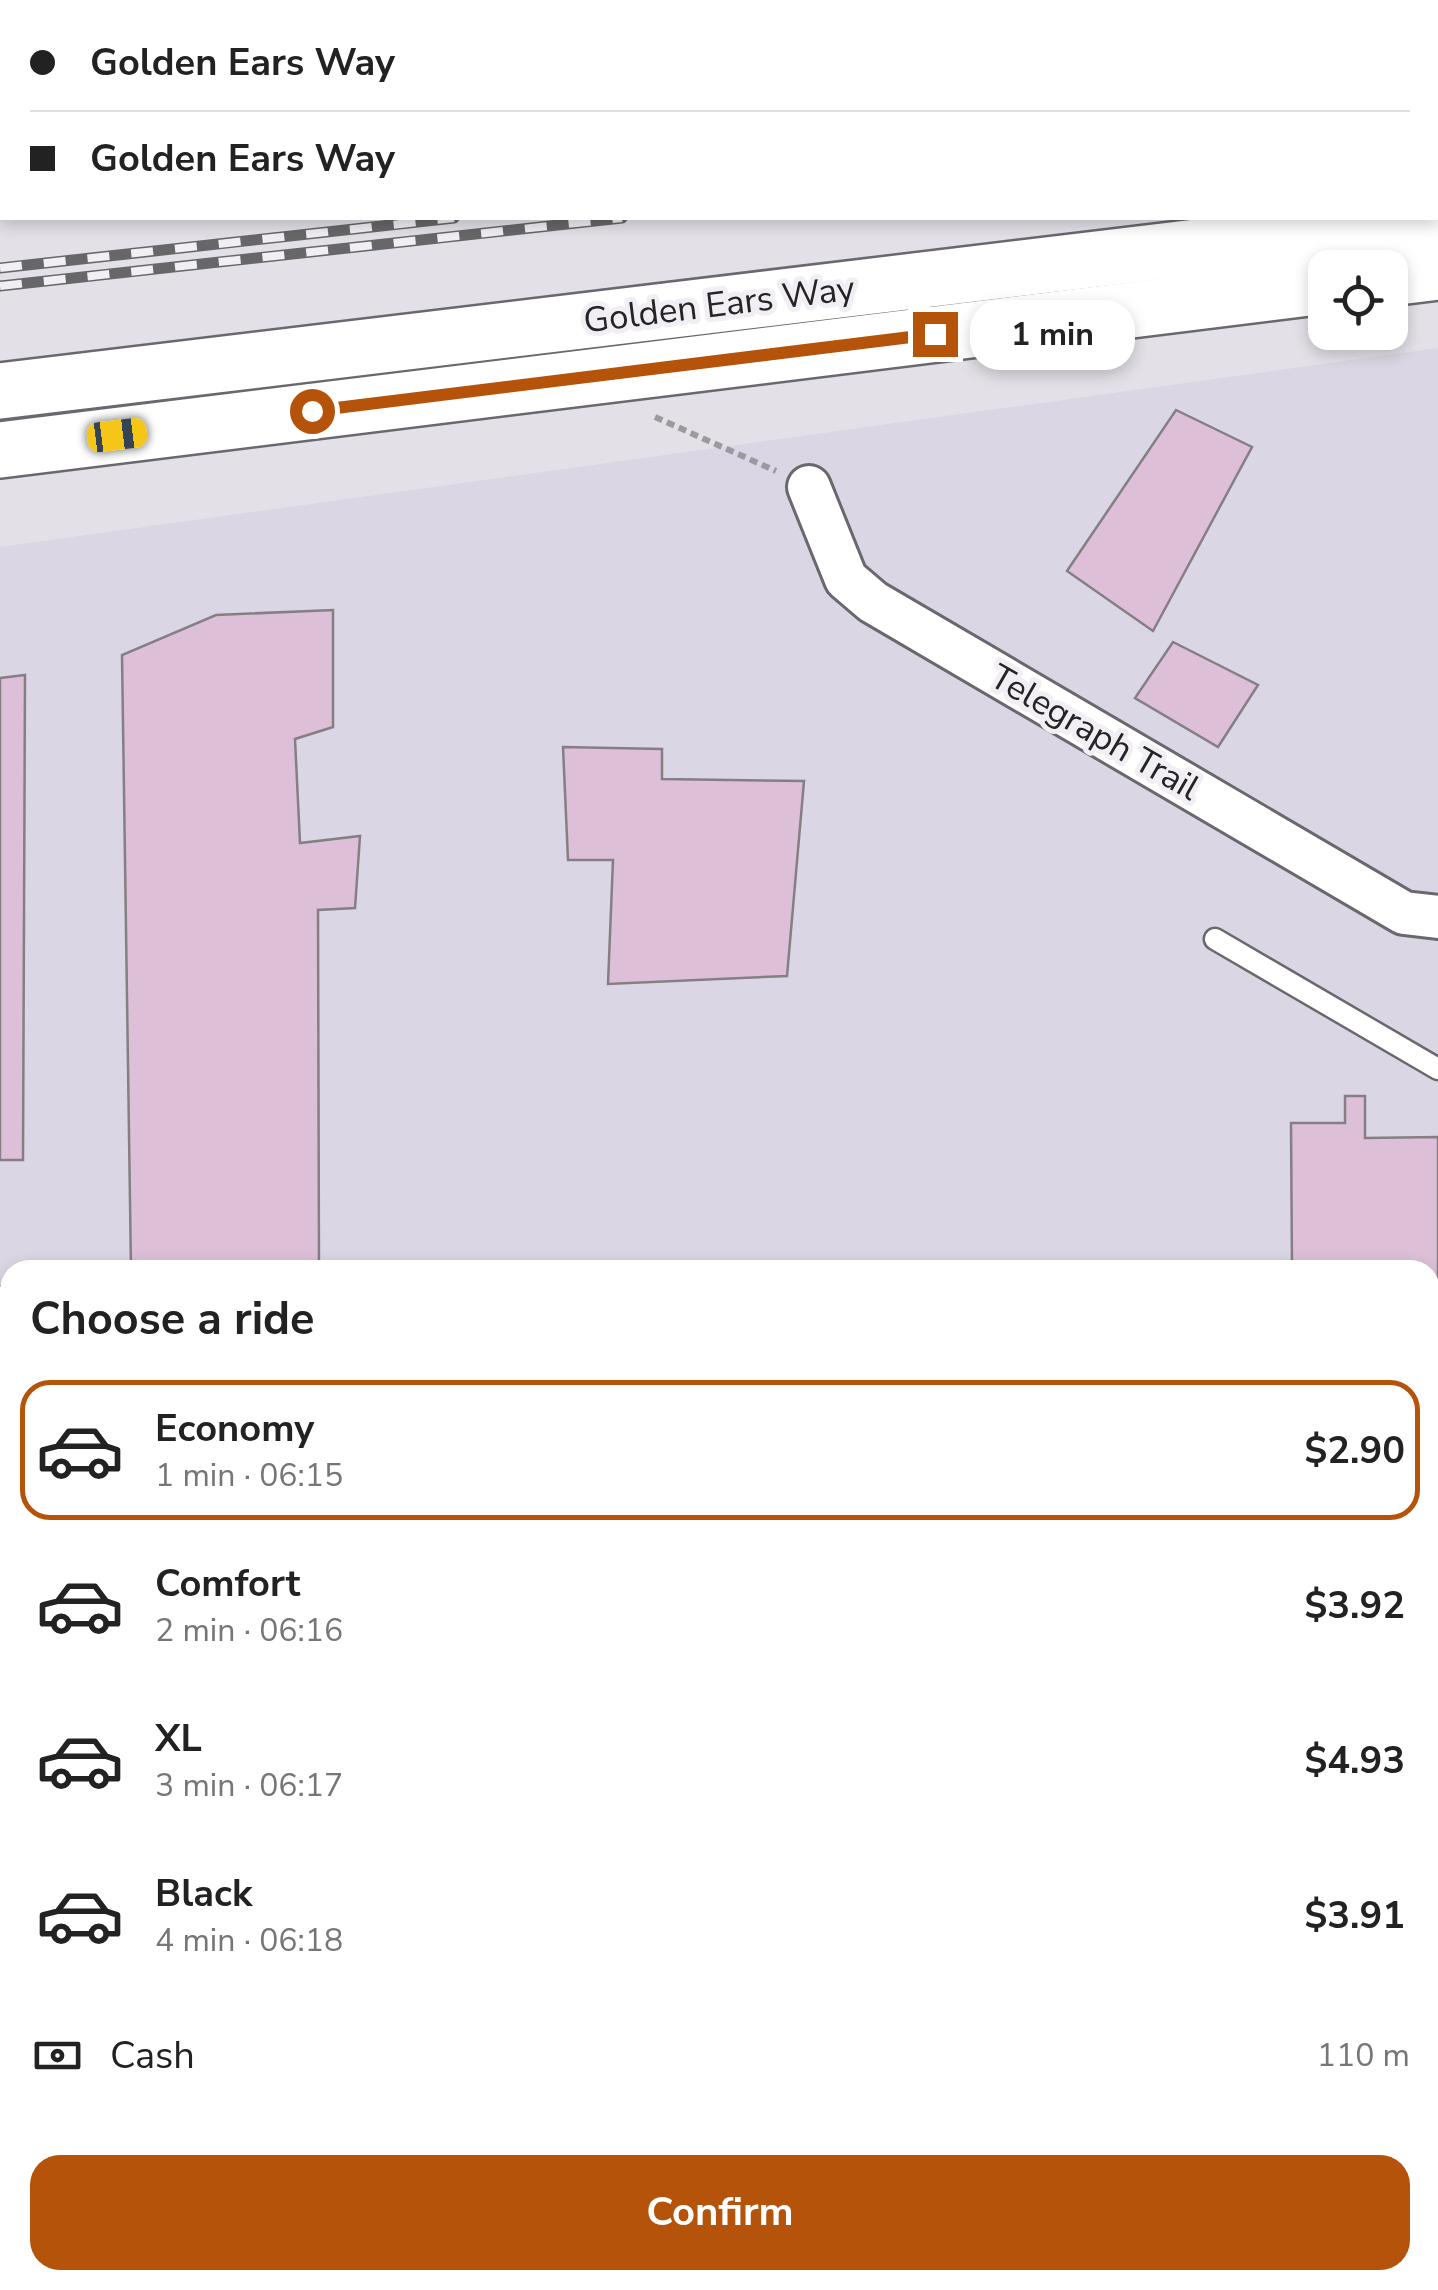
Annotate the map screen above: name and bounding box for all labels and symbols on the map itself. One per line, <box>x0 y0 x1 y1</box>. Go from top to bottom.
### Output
street label: Golden Ears Way <box>581 265 857 344</box>
callout: 1 min <box>970 299 1135 369</box>
route end <box>913 312 958 357</box>
route start <box>290 389 335 434</box>
car <box>85 416 149 454</box>
street label: Telegraph Trail <box>982 654 1209 812</box>

